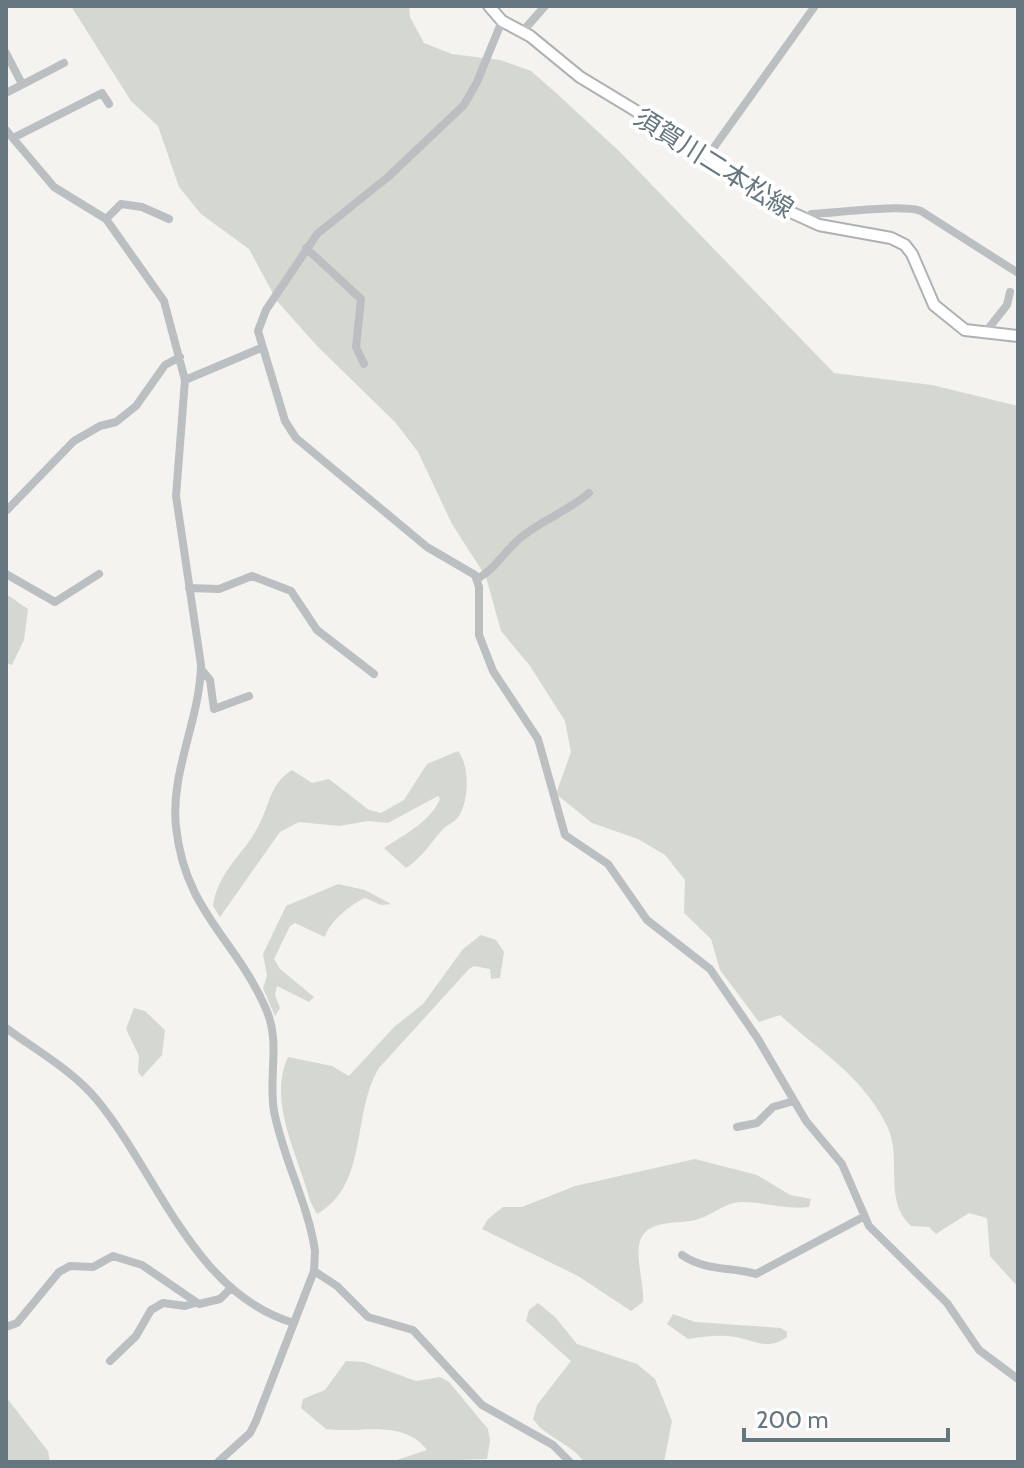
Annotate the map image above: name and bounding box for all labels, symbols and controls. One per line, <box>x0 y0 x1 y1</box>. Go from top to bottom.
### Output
street label: 須賀川二本松線 <box>628 101 800 225</box>
scale bar <box>744 1392 948 1442</box>
text: 200 m <box>756 1405 829 1434</box>

